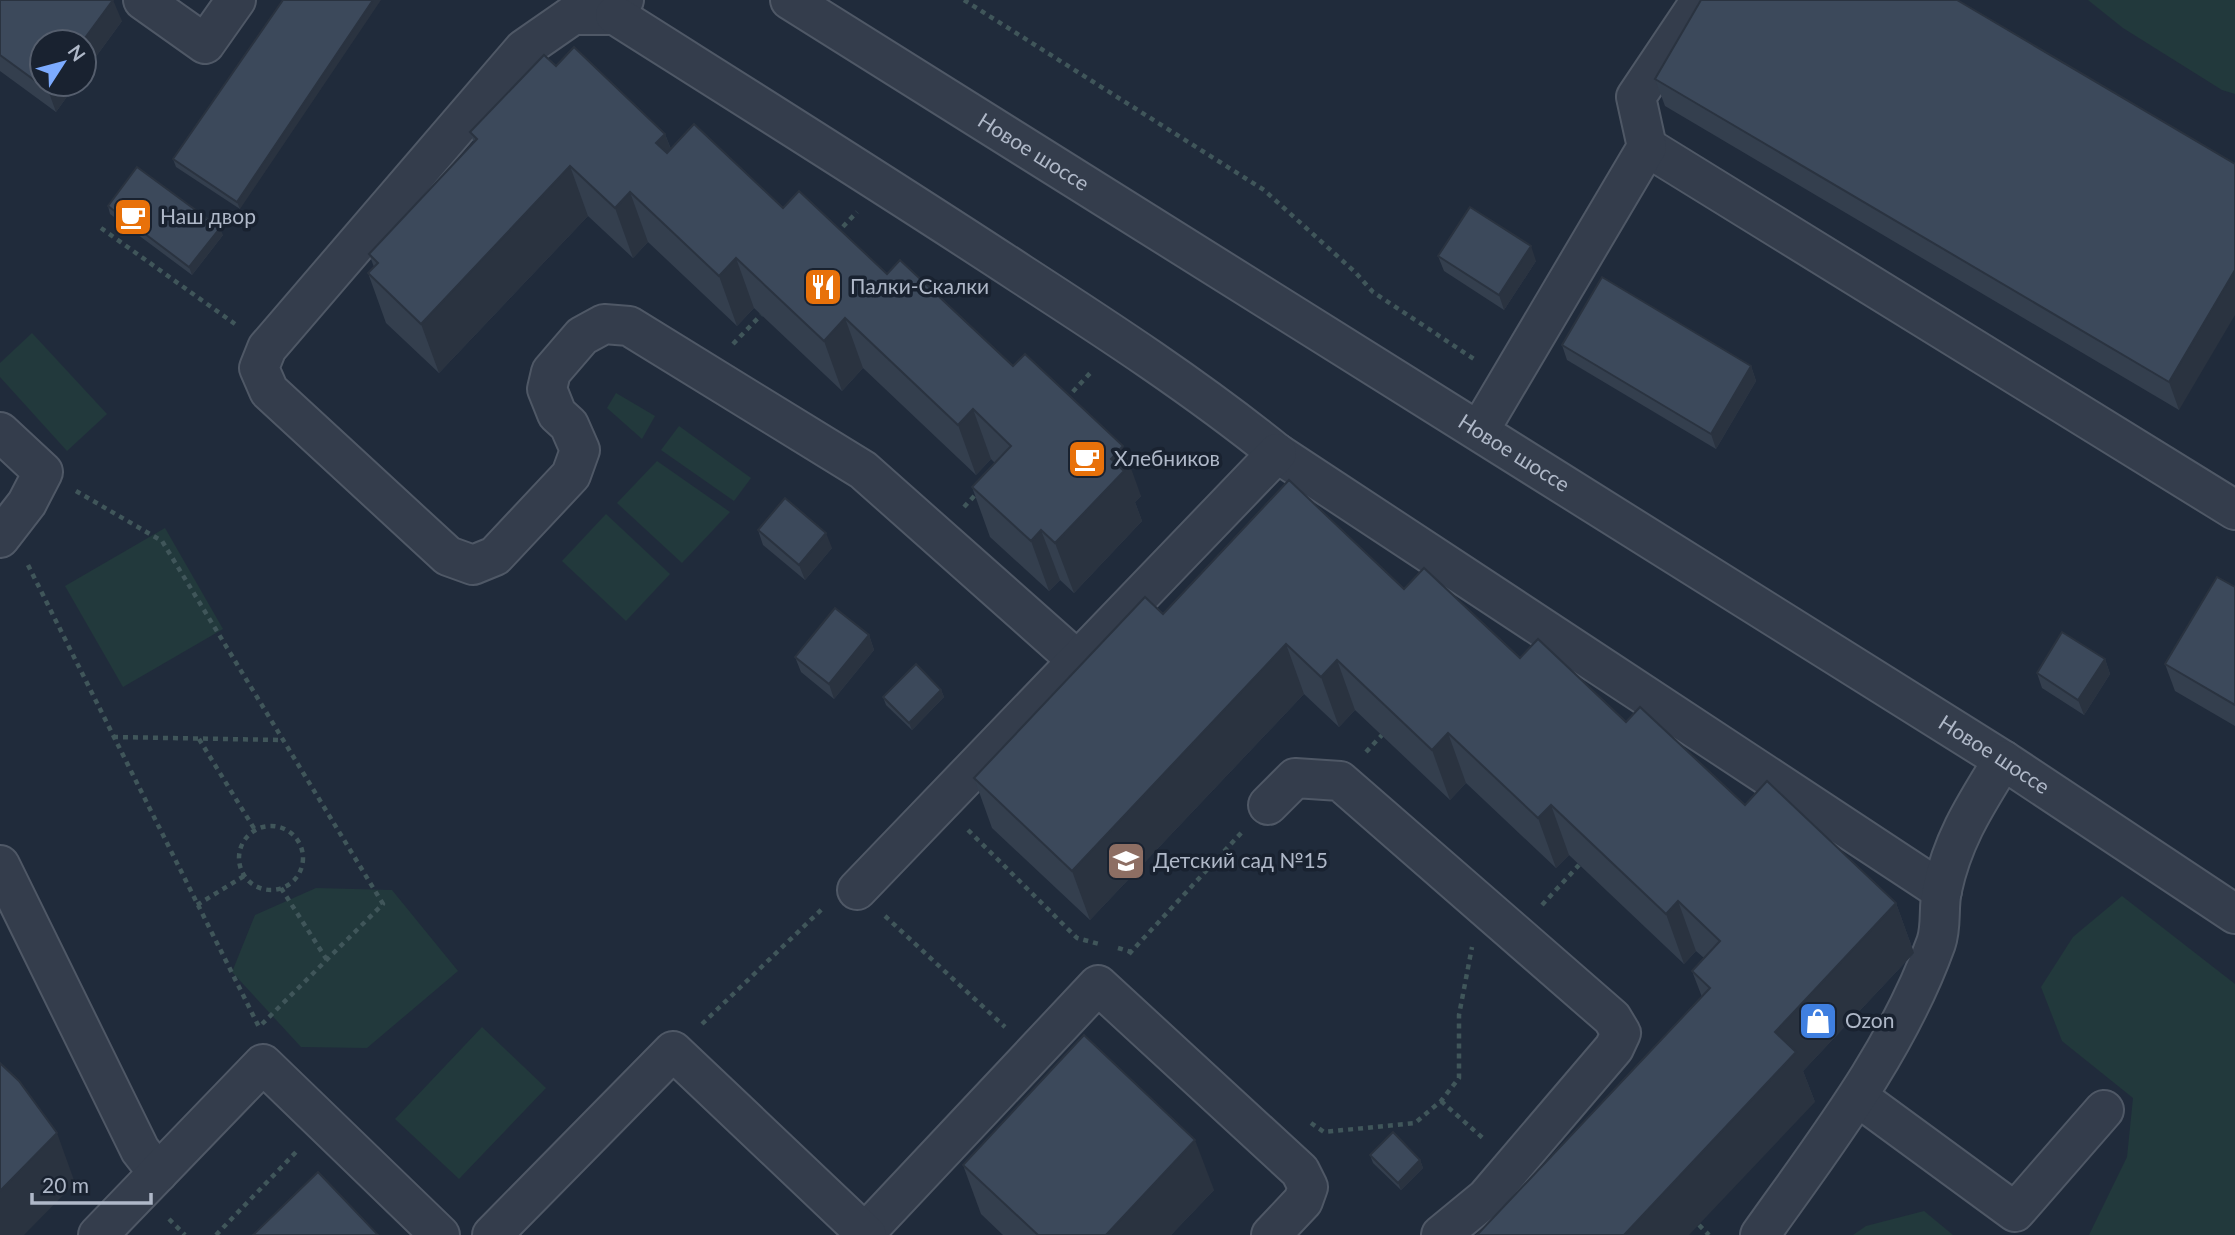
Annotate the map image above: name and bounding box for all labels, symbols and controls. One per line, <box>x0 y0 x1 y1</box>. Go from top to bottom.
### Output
north arrow <box>28 28 98 98</box>
text: N <box>64 40 91 65</box>
street label: Новое шоссе <box>974 107 1094 195</box>
cafe icon: Наш двор <box>112 196 154 238</box>
place label: Наш двор <box>160 203 256 228</box>
restaurant icon: Палки-Скалки <box>802 266 844 308</box>
place label: Палки-Скалки <box>850 273 989 298</box>
street label: Новое шоссе <box>1454 408 1575 496</box>
cafe icon: Хлебников <box>1066 438 1108 480</box>
place label: Хлебников <box>1114 445 1220 470</box>
street label: Новое шоссе <box>1935 709 2055 798</box>
school or university icon: Детский сад №15 <box>1105 840 1147 882</box>
place label: Детский сад №15 <box>1153 847 1328 872</box>
shop icon: Ozon <box>1797 1000 1839 1042</box>
place label: Ozon <box>1845 1007 1895 1032</box>
scale bar <box>32 1162 150 1206</box>
text: 20 m <box>42 1172 89 1197</box>

